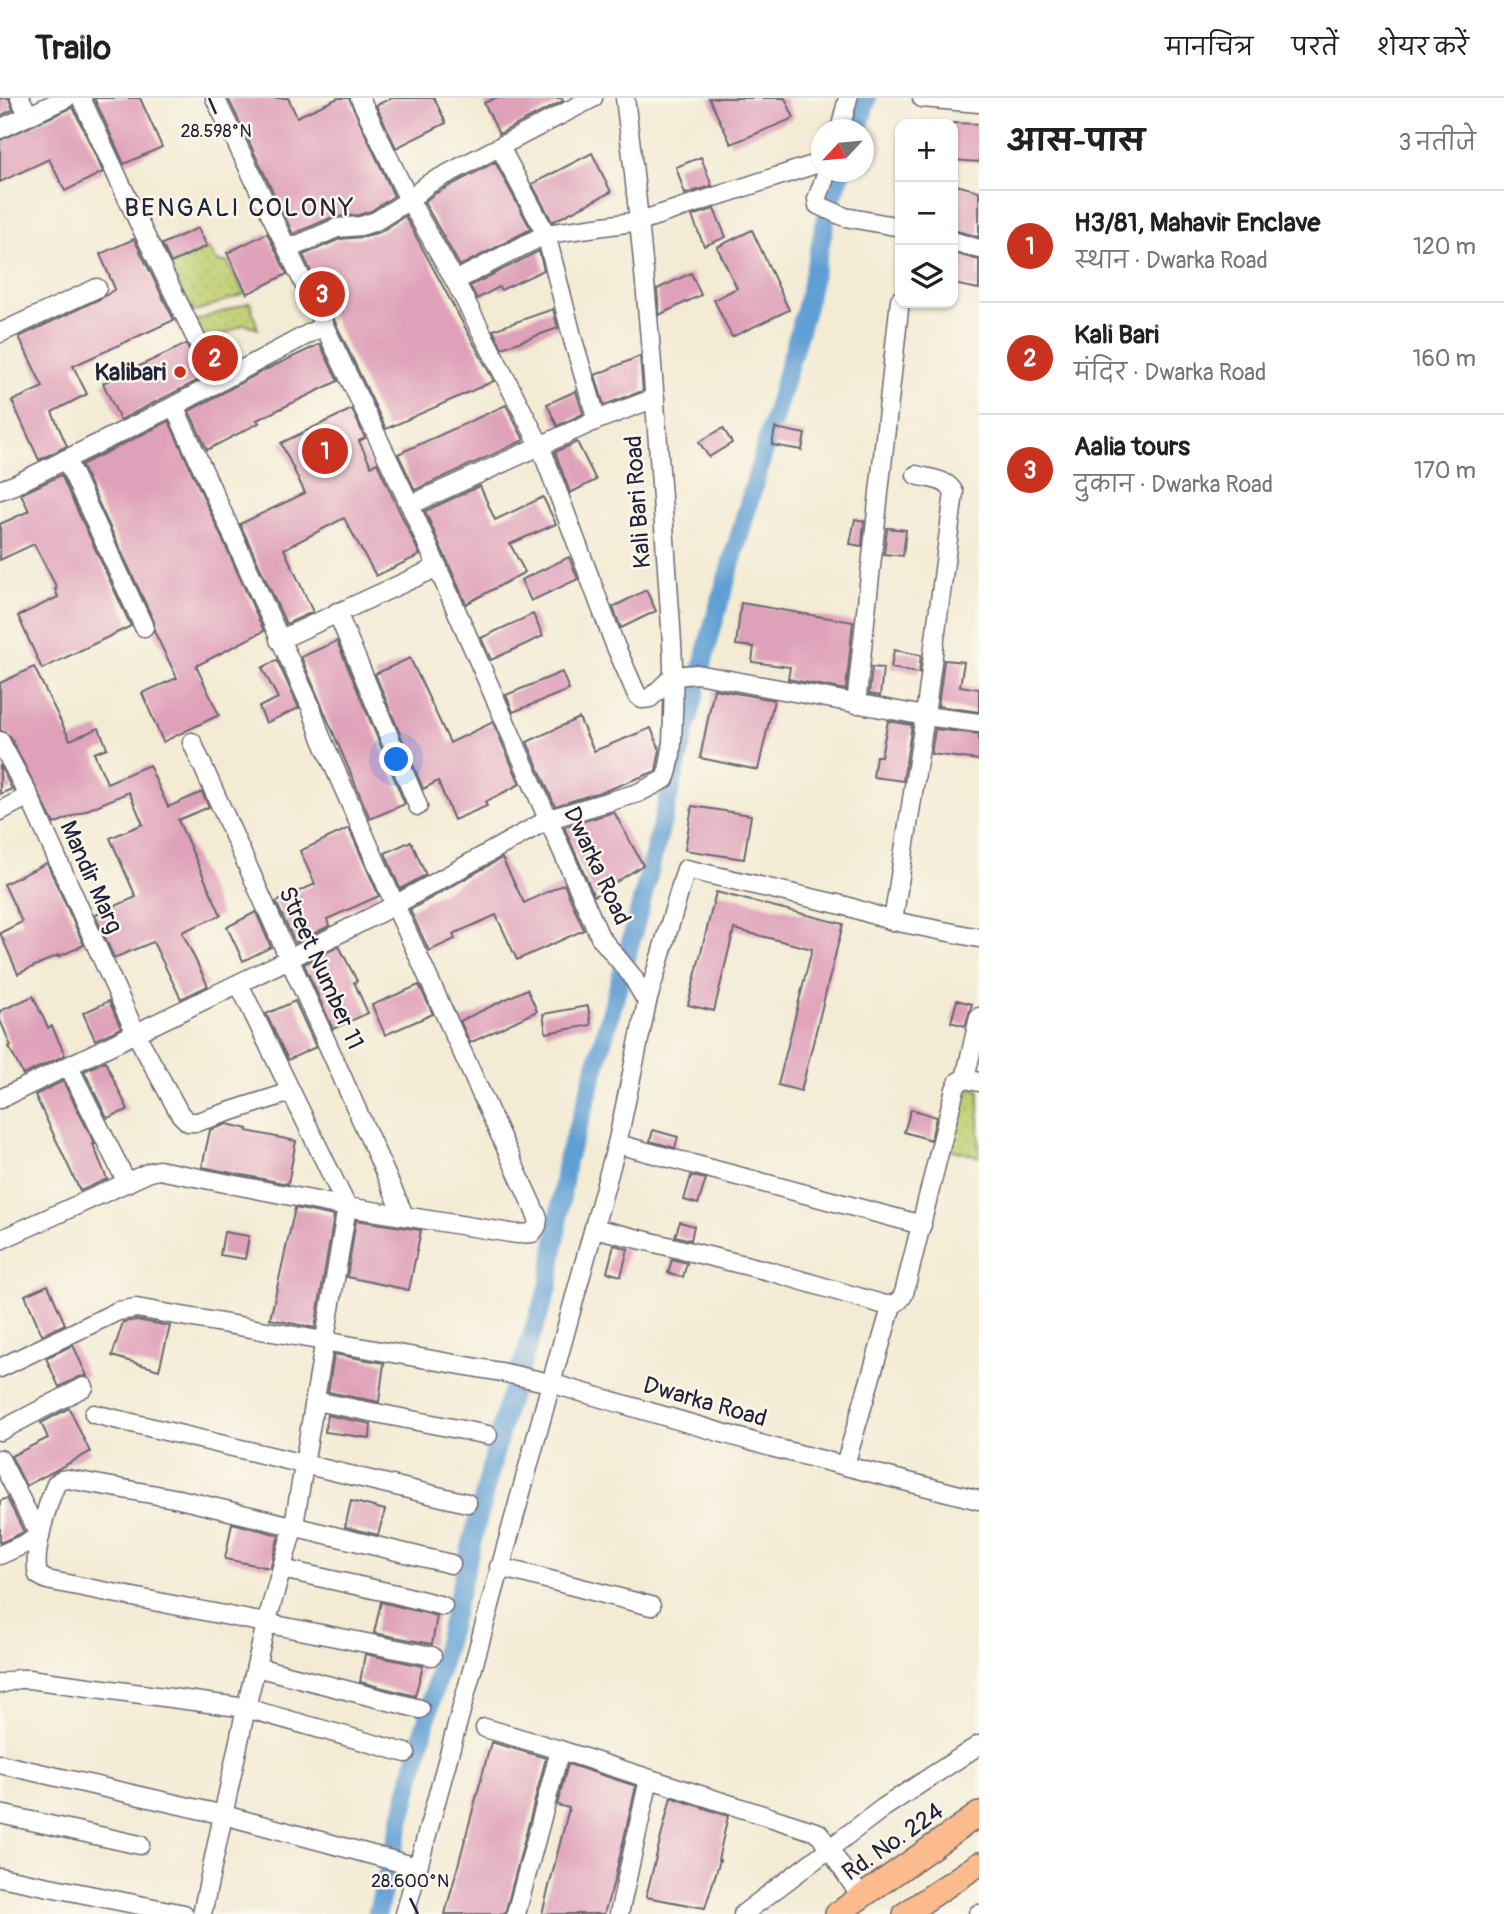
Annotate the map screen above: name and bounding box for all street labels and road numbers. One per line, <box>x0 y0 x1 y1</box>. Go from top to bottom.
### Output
street label: Kali Bari Road <box>619 434 657 570</box>
street label: Dwarka Road <box>557 802 637 930</box>
street label: Mandir Marg <box>53 816 129 938</box>
street label: Street Number 11 <box>272 882 370 1054</box>
street label: Dwarka Road <box>640 1371 770 1433</box>
street label: Rd. No. 224 <box>837 1797 949 1887</box>

